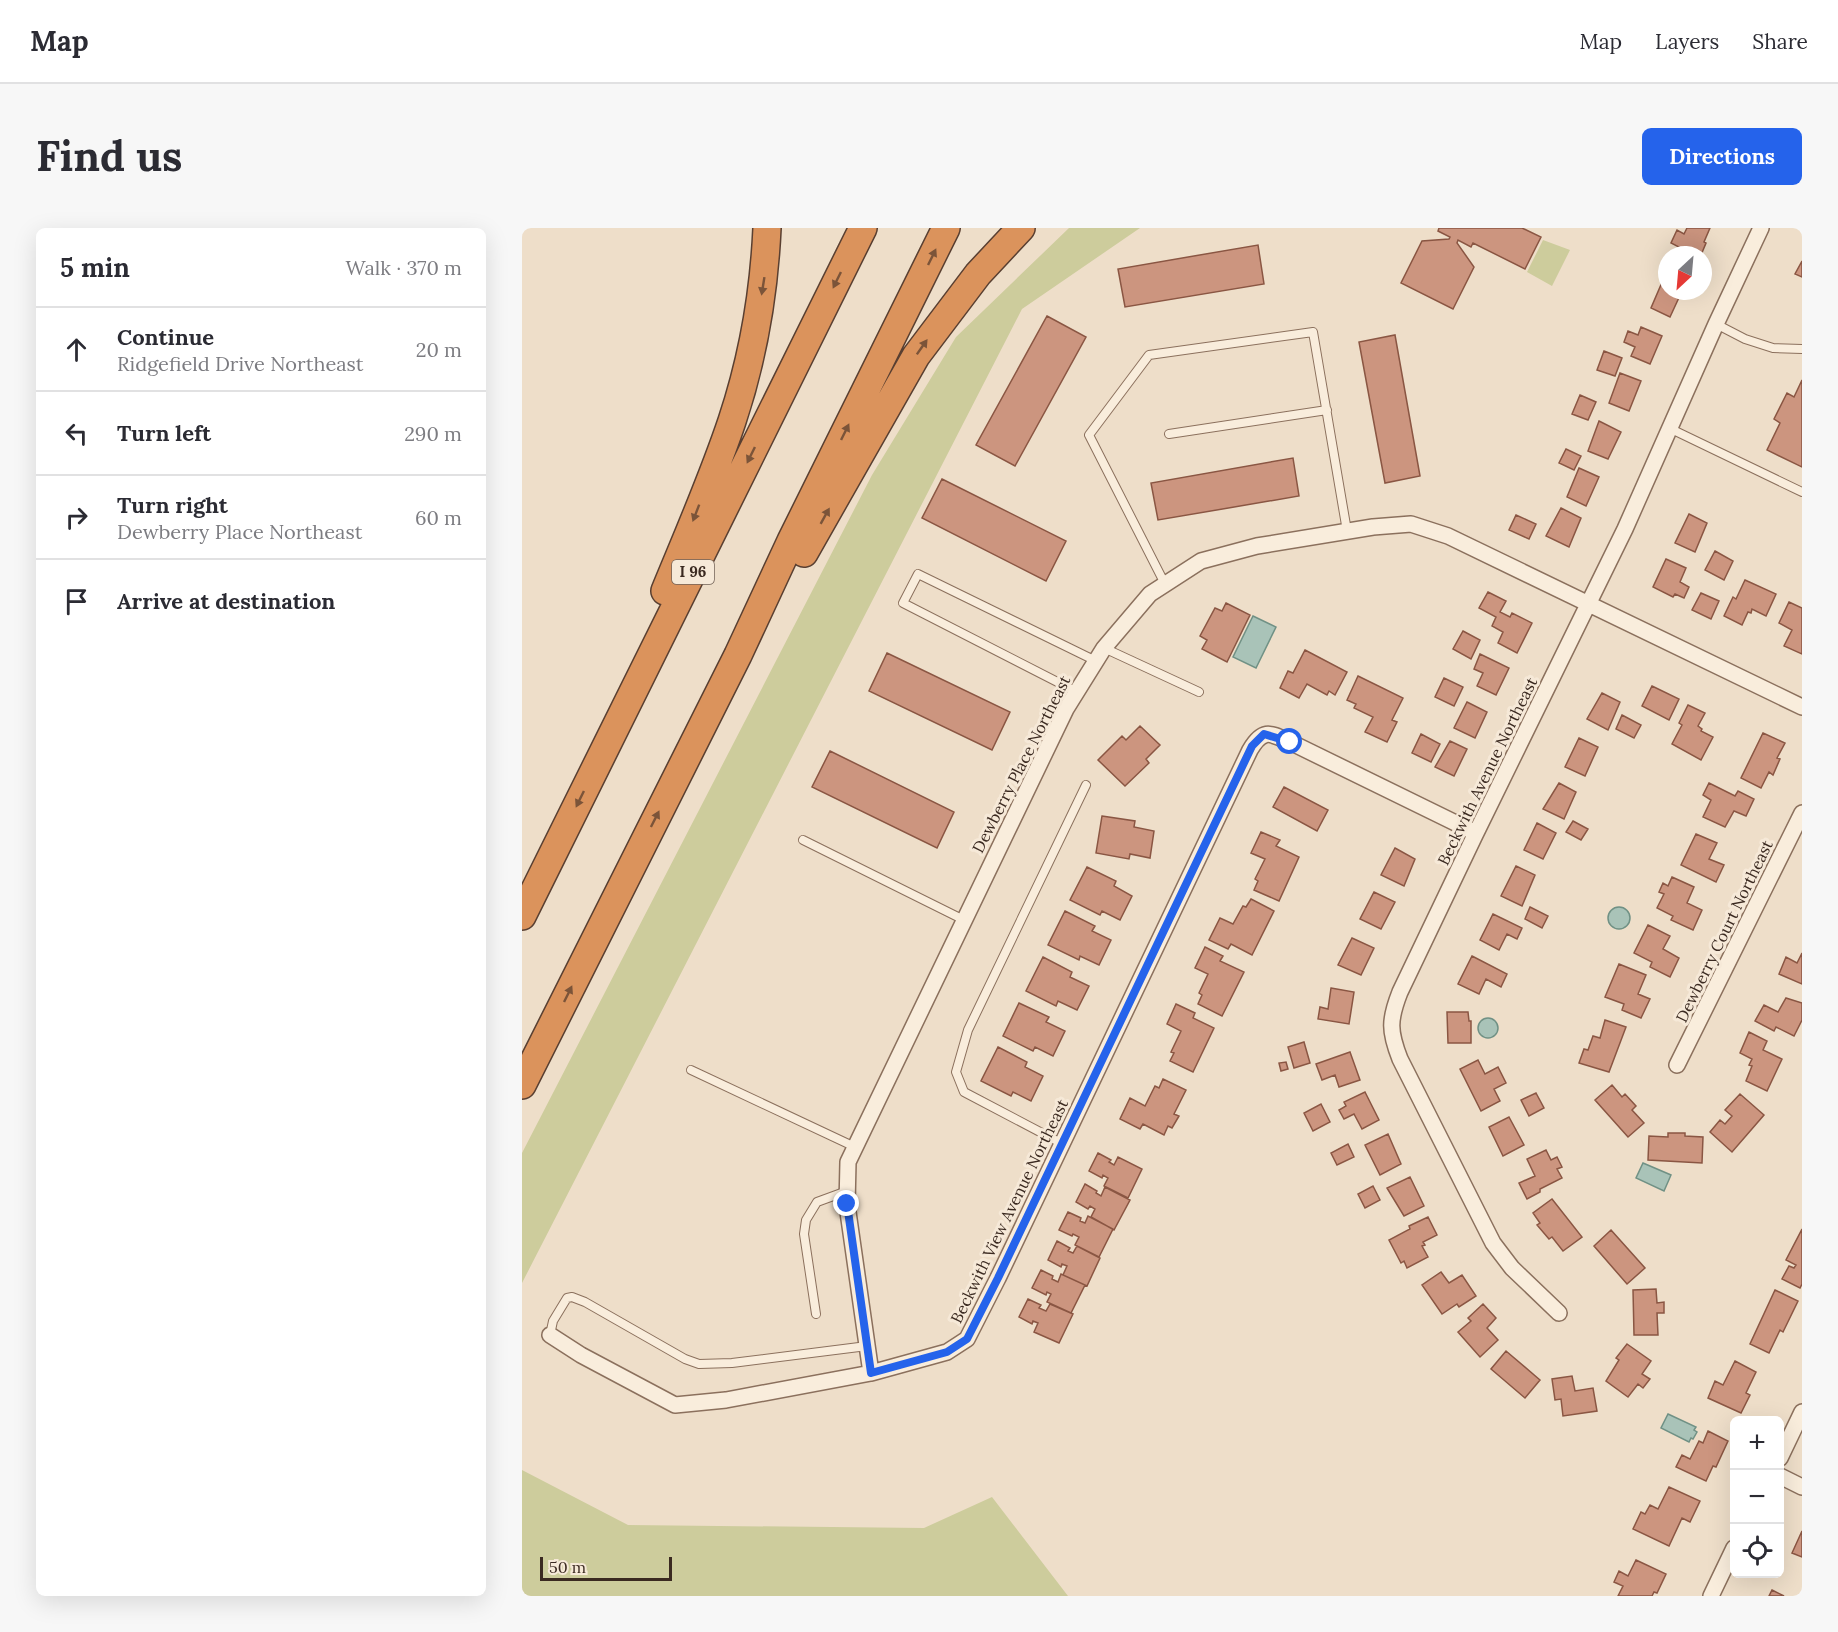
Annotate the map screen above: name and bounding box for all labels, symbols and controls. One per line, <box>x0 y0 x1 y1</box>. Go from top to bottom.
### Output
text: Map <box>30 23 89 59</box>
text: Map <box>1579 28 1622 55</box>
text: Layers <box>1655 28 1719 55</box>
text: Share <box>1752 28 1808 55</box>
button: Directions <box>1642 128 1802 185</box>
text: Find us <box>36 129 182 183</box>
north arrow <box>1658 246 1712 300</box>
one-way arrow <box>926 248 936 266</box>
text: 5 min <box>60 251 130 284</box>
text: Walk · 370 m <box>345 255 462 280</box>
one-way arrow <box>832 272 842 289</box>
one-way arrow <box>759 277 768 296</box>
text: Continue <box>117 323 214 351</box>
icon: ahead <box>60 333 93 366</box>
text: 20 m <box>416 337 462 362</box>
one-way arrow <box>916 340 928 356</box>
text: Ridgefield Drive Northeast <box>117 351 364 376</box>
icon: left <box>60 417 93 450</box>
text: Turn left <box>117 419 211 447</box>
text: 290 m <box>404 421 462 446</box>
one-way arrow <box>840 423 850 440</box>
one-way arrow <box>746 447 755 464</box>
text: Turn right <box>117 491 228 519</box>
icon: right <box>60 501 93 534</box>
one-way arrow <box>691 504 700 522</box>
text: 60 m <box>415 505 462 530</box>
one-way arrow <box>820 508 830 525</box>
text: Dewberry Place Northeast <box>117 519 362 544</box>
road number: I 96 <box>672 560 714 584</box>
icon: arrive <box>60 585 93 618</box>
text: Arrive at destination <box>117 587 335 615</box>
street label: Dewberry Place Northeast <box>968 671 1075 856</box>
street label: Beckwith Avenue Northeast <box>1433 673 1542 868</box>
route start <box>1276 728 1302 754</box>
one-way arrow <box>575 791 585 808</box>
one-way arrow <box>650 811 660 828</box>
street label: Dewberry Court Northeast <box>1671 836 1777 1025</box>
one-way arrow <box>563 985 572 1002</box>
street label: Beckwith View Avenue Northeast <box>946 1095 1072 1326</box>
route end <box>833 1190 859 1216</box>
map controls <box>1730 1416 1784 1578</box>
button: + <box>1730 1416 1784 1470</box>
button: − <box>1730 1470 1784 1524</box>
button: locate <box>1730 1524 1784 1578</box>
scale bar <box>540 1554 672 1582</box>
text: 50 m <box>549 1557 586 1577</box>

